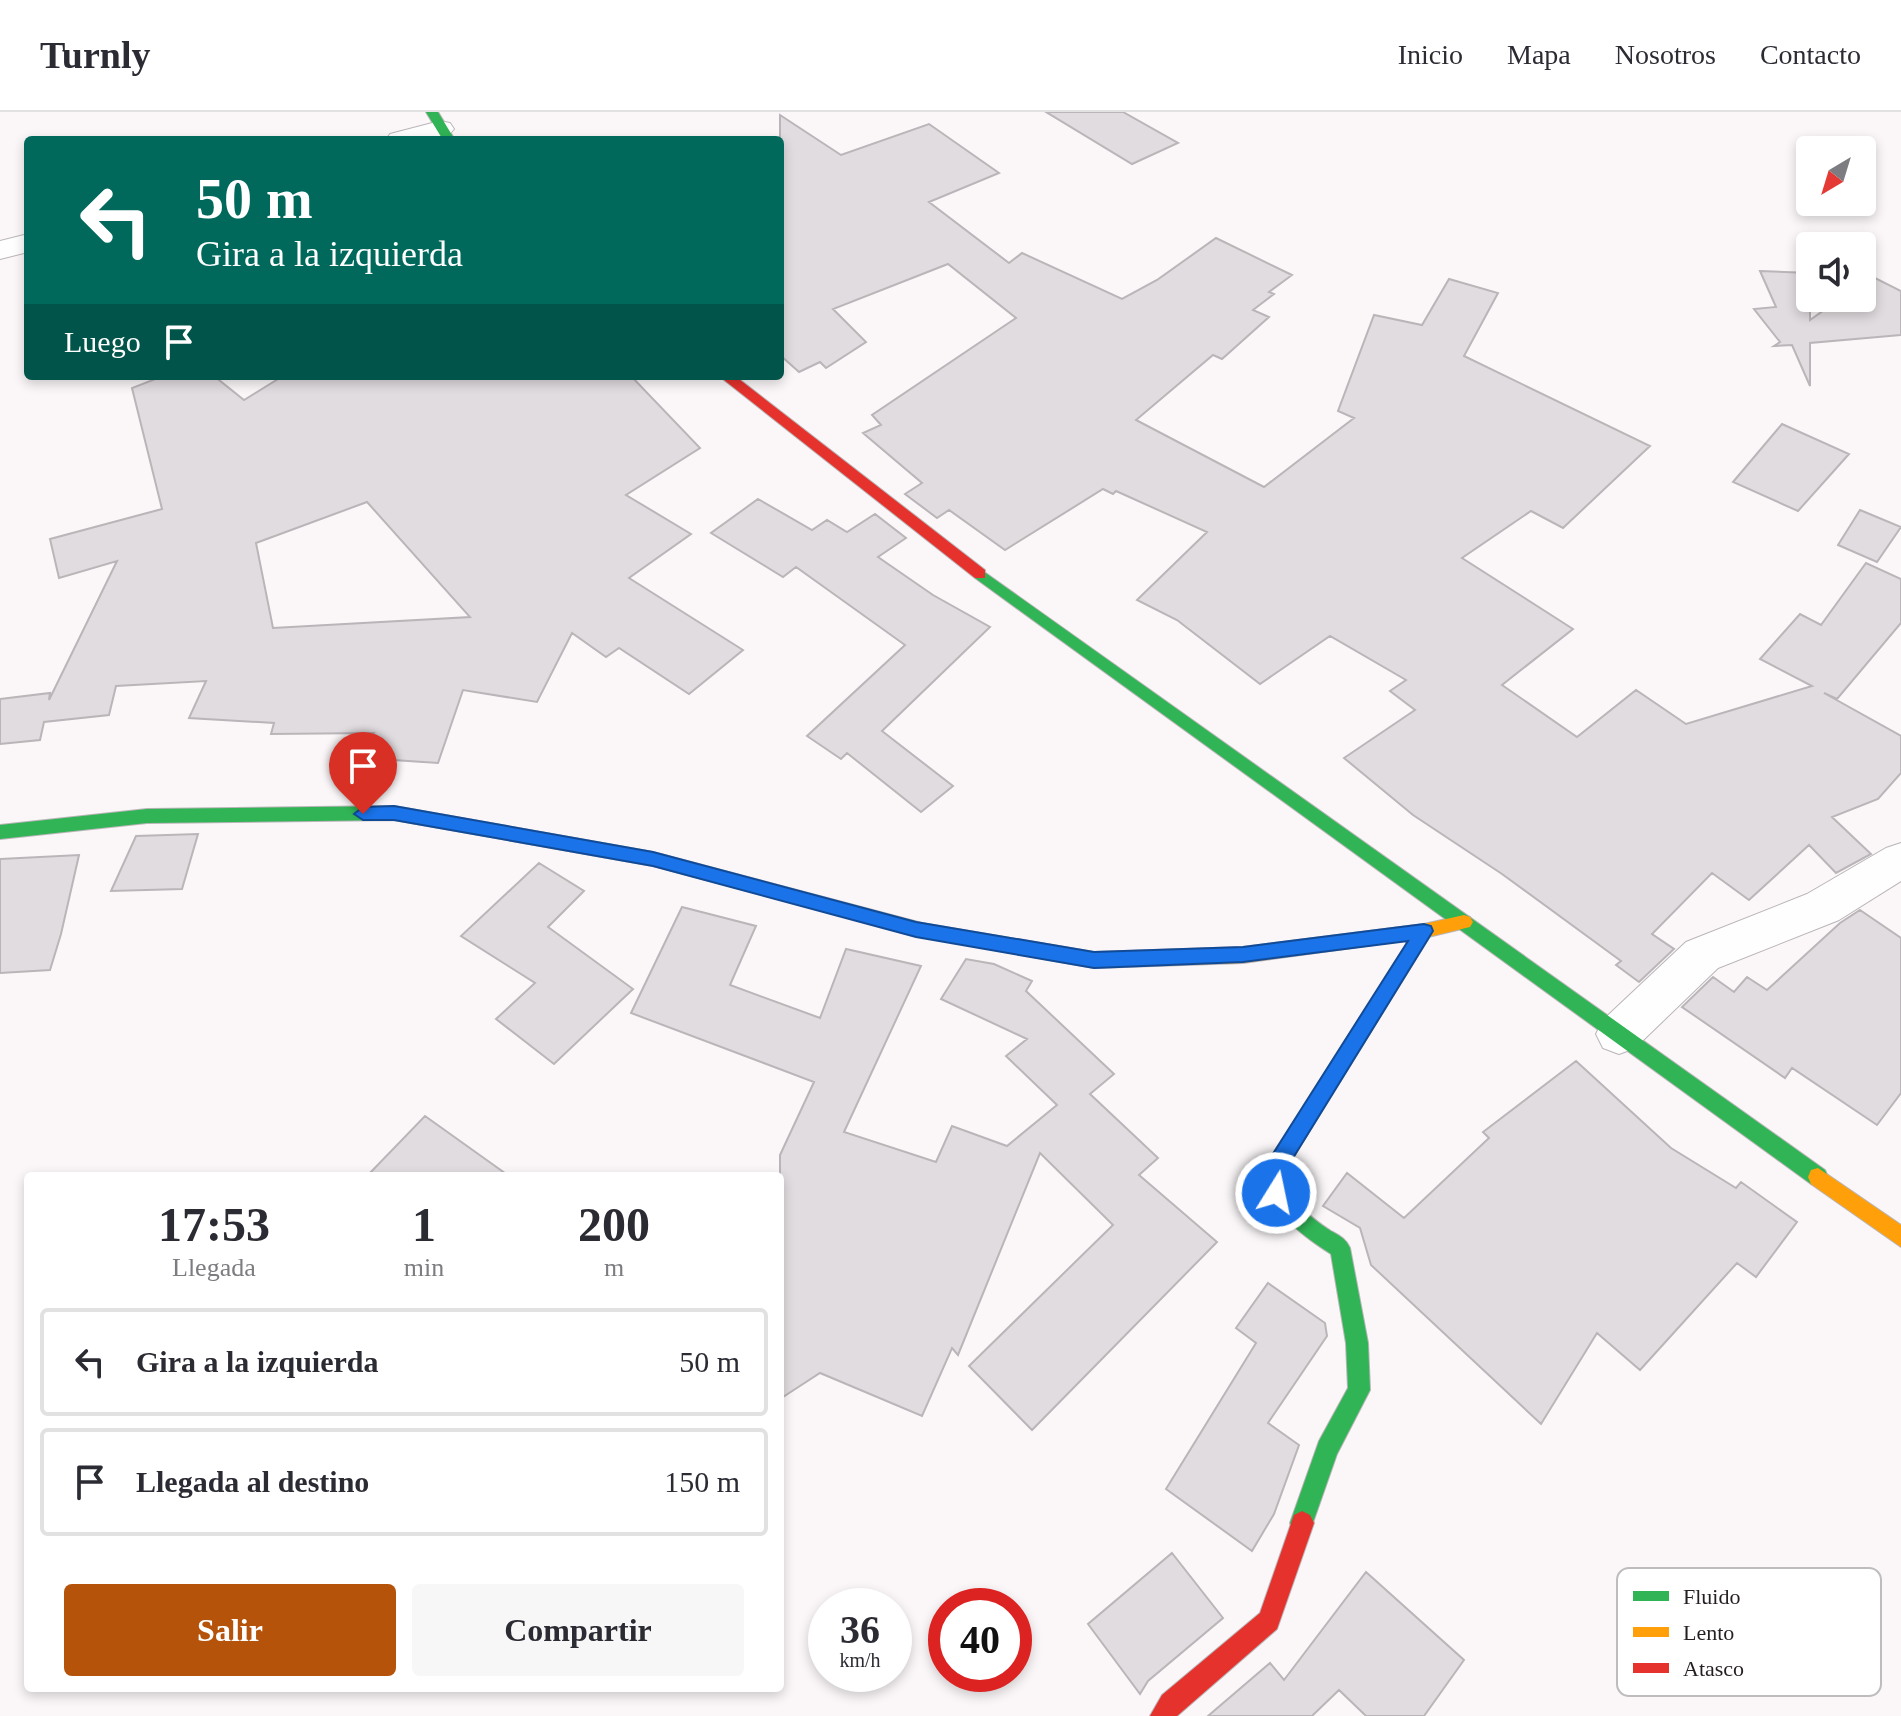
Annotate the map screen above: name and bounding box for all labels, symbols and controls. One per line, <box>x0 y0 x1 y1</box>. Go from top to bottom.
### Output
text: Turnly <box>40 34 151 76</box>
text: Inicio <box>1398 39 1463 70</box>
text: Mapa <box>1507 39 1571 70</box>
text: Nosotros <box>1615 39 1716 70</box>
text: Contacto <box>1760 39 1861 70</box>
north arrow <box>1796 136 1876 216</box>
map controls <box>1796 136 1876 312</box>
icon: left <box>64 168 168 272</box>
text: 50 m <box>196 168 313 230</box>
button: sound <box>1796 232 1876 312</box>
text: Gira a la izquierda <box>196 234 463 274</box>
icon: arrive <box>157 320 201 364</box>
text: Luego <box>64 325 141 358</box>
pin <box>329 732 397 814</box>
icon: arrive <box>341 744 385 788</box>
position arrow <box>1234 1151 1318 1235</box>
text: 17:53 <box>158 1198 270 1251</box>
text: 1 <box>412 1198 436 1251</box>
text: 200 <box>578 1198 650 1251</box>
text: Llegada <box>172 1253 256 1282</box>
text: min <box>404 1253 444 1282</box>
text: m <box>604 1253 624 1282</box>
icon: left <box>68 1340 112 1384</box>
text: Gira a la izquierda <box>136 1345 379 1378</box>
text: 50 m <box>679 1345 740 1378</box>
icon: arrive <box>68 1460 112 1504</box>
text: Llegada al destino <box>136 1465 369 1498</box>
text: 150 m <box>664 1465 740 1498</box>
legend <box>1617 1568 1881 1696</box>
button: Salir <box>64 1584 396 1676</box>
button: Compartir <box>412 1584 744 1676</box>
text: Fluido <box>1683 1584 1740 1609</box>
speed limit sign: 40 <box>928 1588 1032 1692</box>
text: 36 <box>840 1607 880 1652</box>
text: Lento <box>1683 1620 1734 1645</box>
text: km/h <box>839 1649 881 1671</box>
text: Atasco <box>1683 1656 1744 1681</box>

